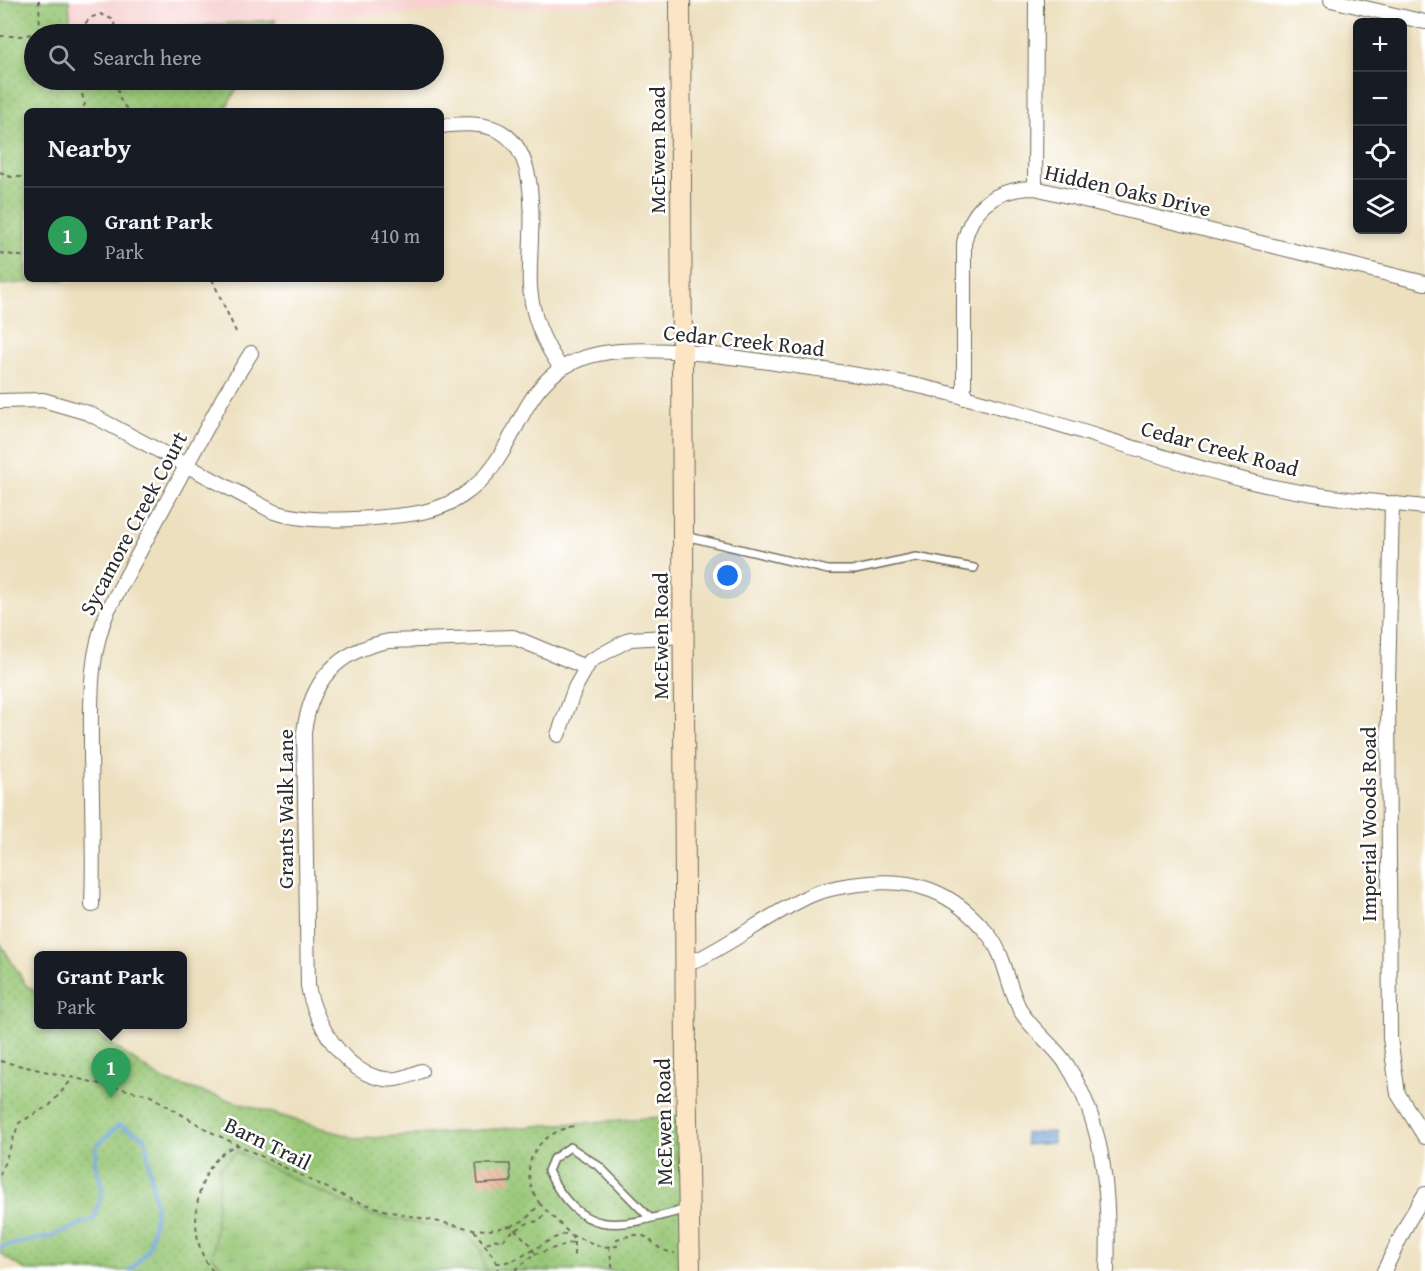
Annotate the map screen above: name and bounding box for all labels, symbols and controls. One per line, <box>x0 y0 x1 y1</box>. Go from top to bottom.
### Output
map controls <box>1353 18 1407 234</box>
button: + <box>1353 18 1407 72</box>
search box <box>24 24 444 90</box>
icon: search <box>45 41 78 74</box>
text: Search here <box>93 41 202 73</box>
button: − <box>1353 72 1407 126</box>
street label: McEwen Road <box>641 86 673 214</box>
button: locate <box>1353 126 1407 180</box>
text: Nearby <box>48 128 131 167</box>
street label: Hidden Oaks Drive <box>1042 155 1214 225</box>
button: layers <box>1353 180 1407 234</box>
text: Grant Park <box>105 205 212 237</box>
text: 1 <box>62 221 73 250</box>
text: 410 m <box>370 221 420 250</box>
text: Park <box>105 237 144 266</box>
street label: Cedar Creek Road <box>662 316 826 364</box>
street label: Cedar Creek Road <box>1138 412 1302 484</box>
street label: Sycamore Creek Court <box>71 425 195 621</box>
your location <box>713 561 742 590</box>
street label: McEwen Road <box>644 572 676 700</box>
street label: Imperial Woods Road <box>1352 726 1384 922</box>
street label: Grants Walk Lane <box>269 729 301 889</box>
popup <box>34 951 187 1029</box>
text: Grant Park <box>57 960 164 992</box>
text: Park <box>57 992 95 1021</box>
pin: 1 <box>92 1048 130 1098</box>
street label: McEwen Road <box>646 1058 680 1186</box>
street label: Barn Trail <box>219 1108 317 1178</box>

